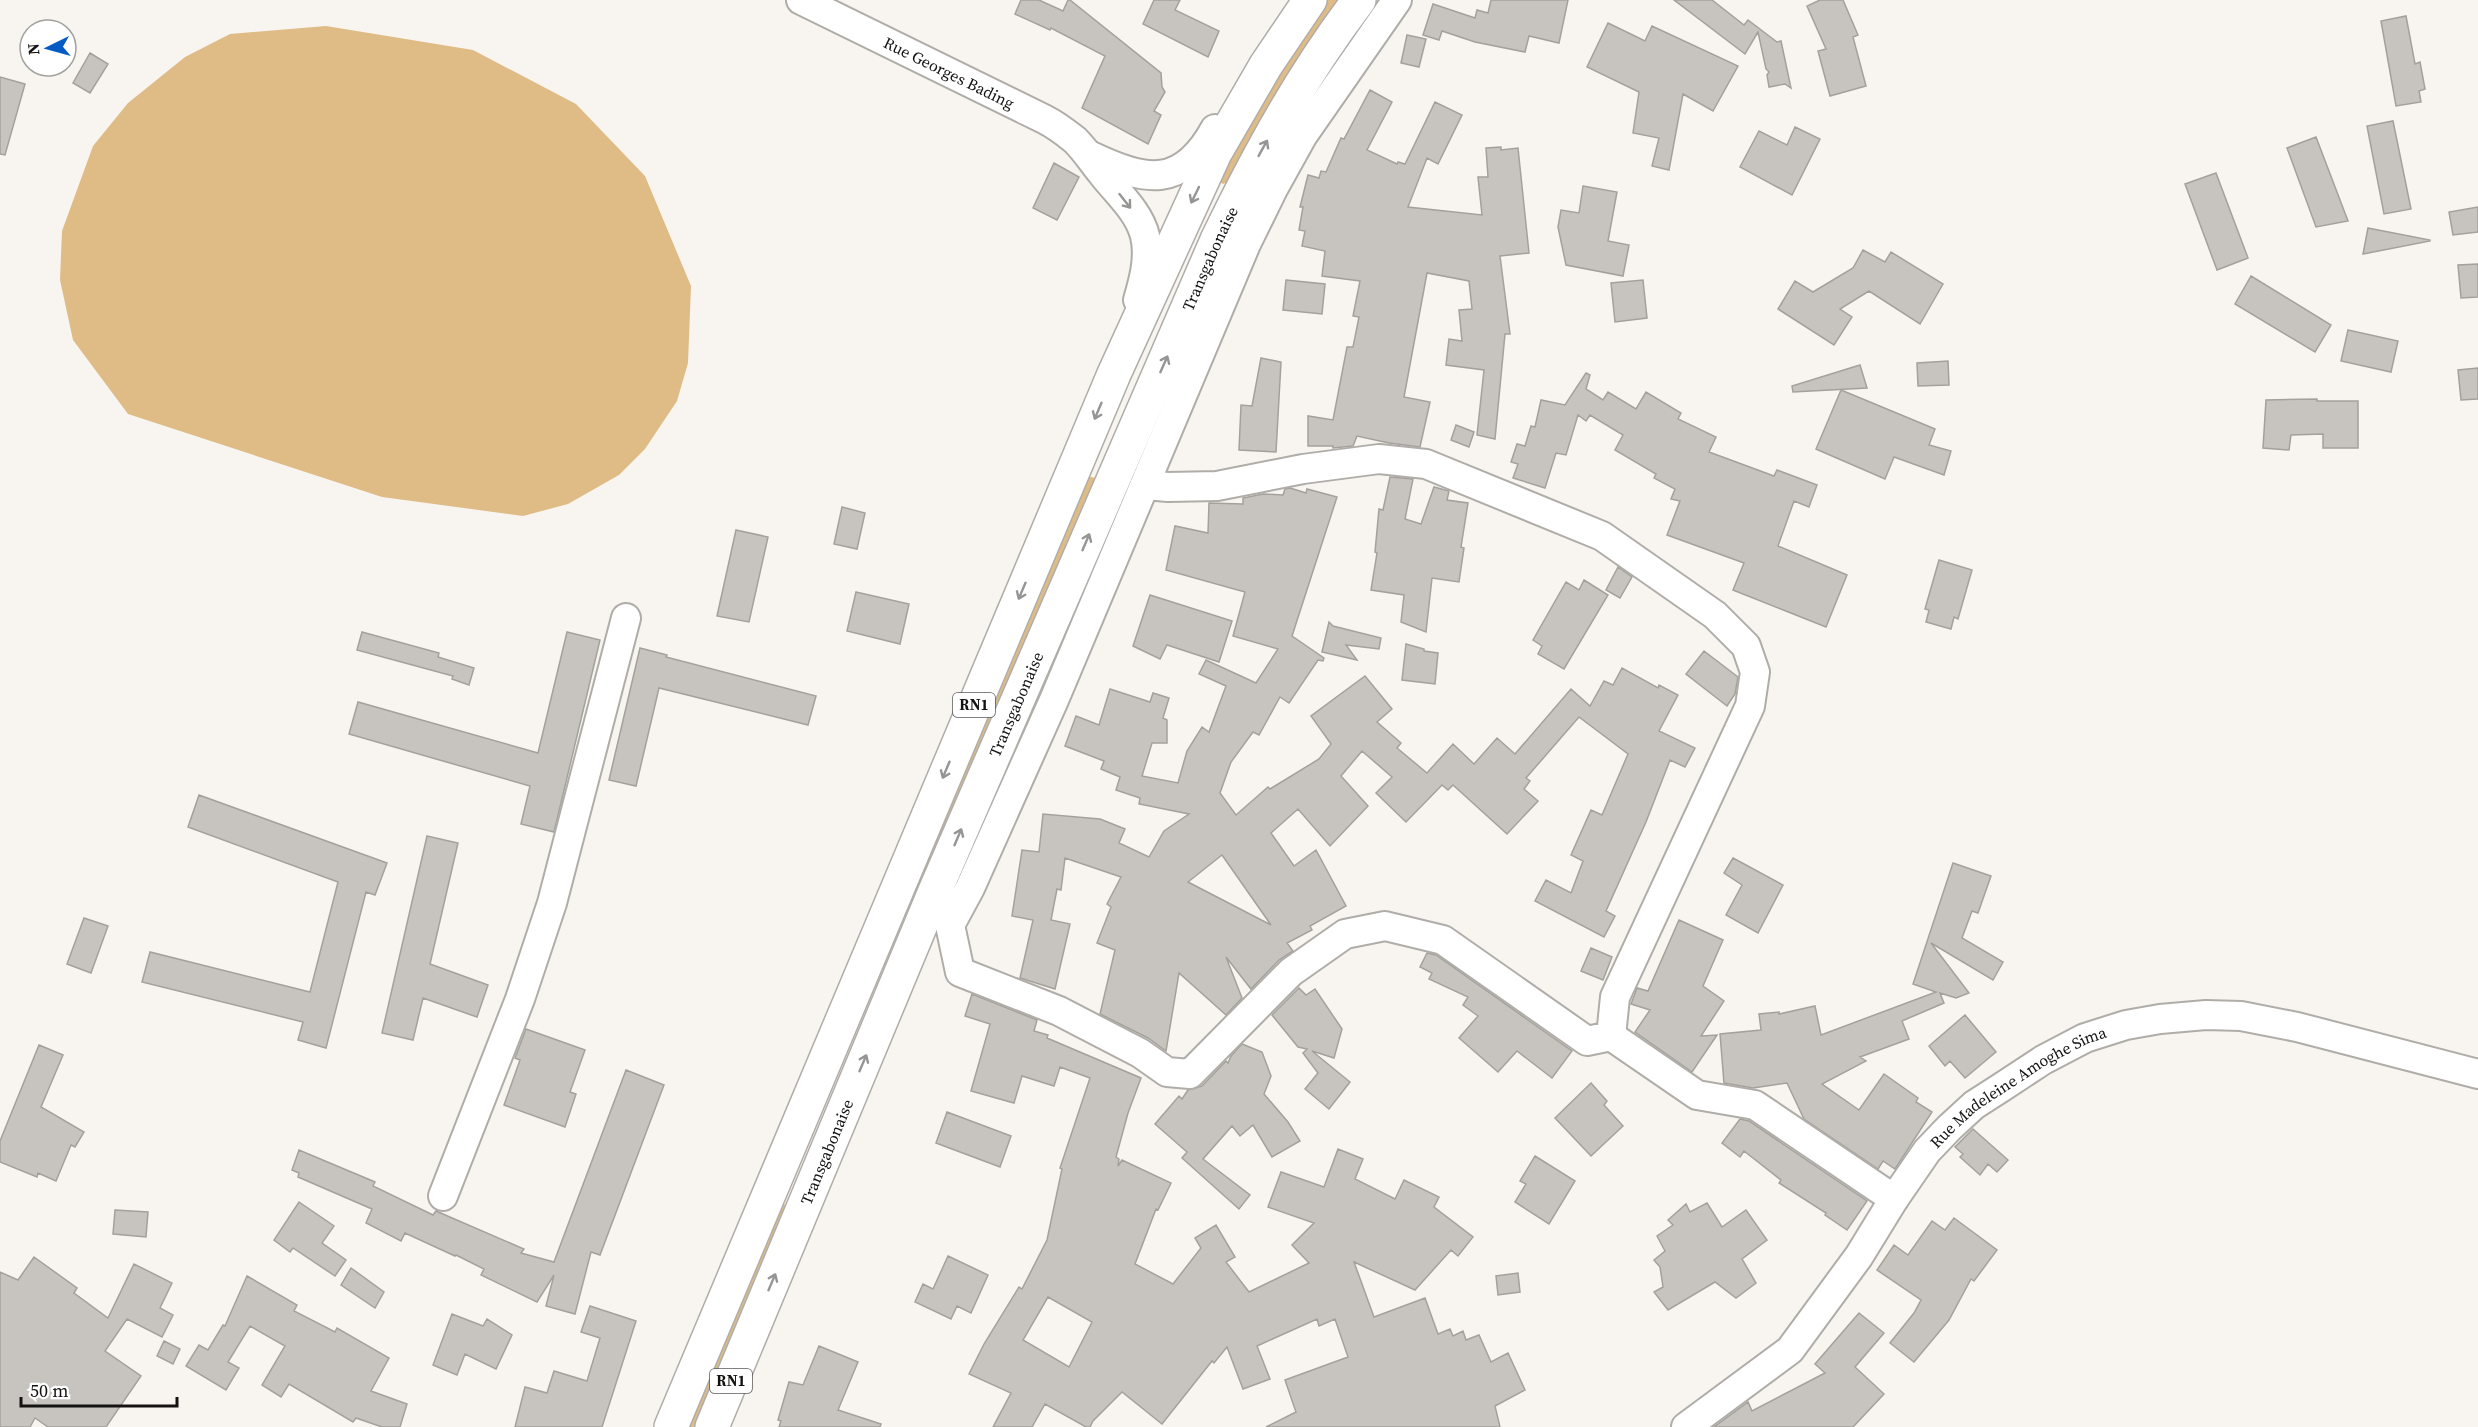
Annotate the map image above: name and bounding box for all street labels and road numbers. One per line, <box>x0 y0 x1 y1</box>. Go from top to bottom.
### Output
street label: Rue Georges Bading <box>880 31 1018 114</box>
street label: Transgabonaise <box>1177 202 1243 314</box>
street label: Transgabonaise <box>983 648 1048 760</box>
road number: RN1 <box>953 693 995 717</box>
street label: Rue Madeleine Amoghe Sima <box>1925 1021 2110 1153</box>
street label: Transgabonaise <box>795 1096 858 1208</box>
road number: RN1 <box>710 1369 752 1393</box>

